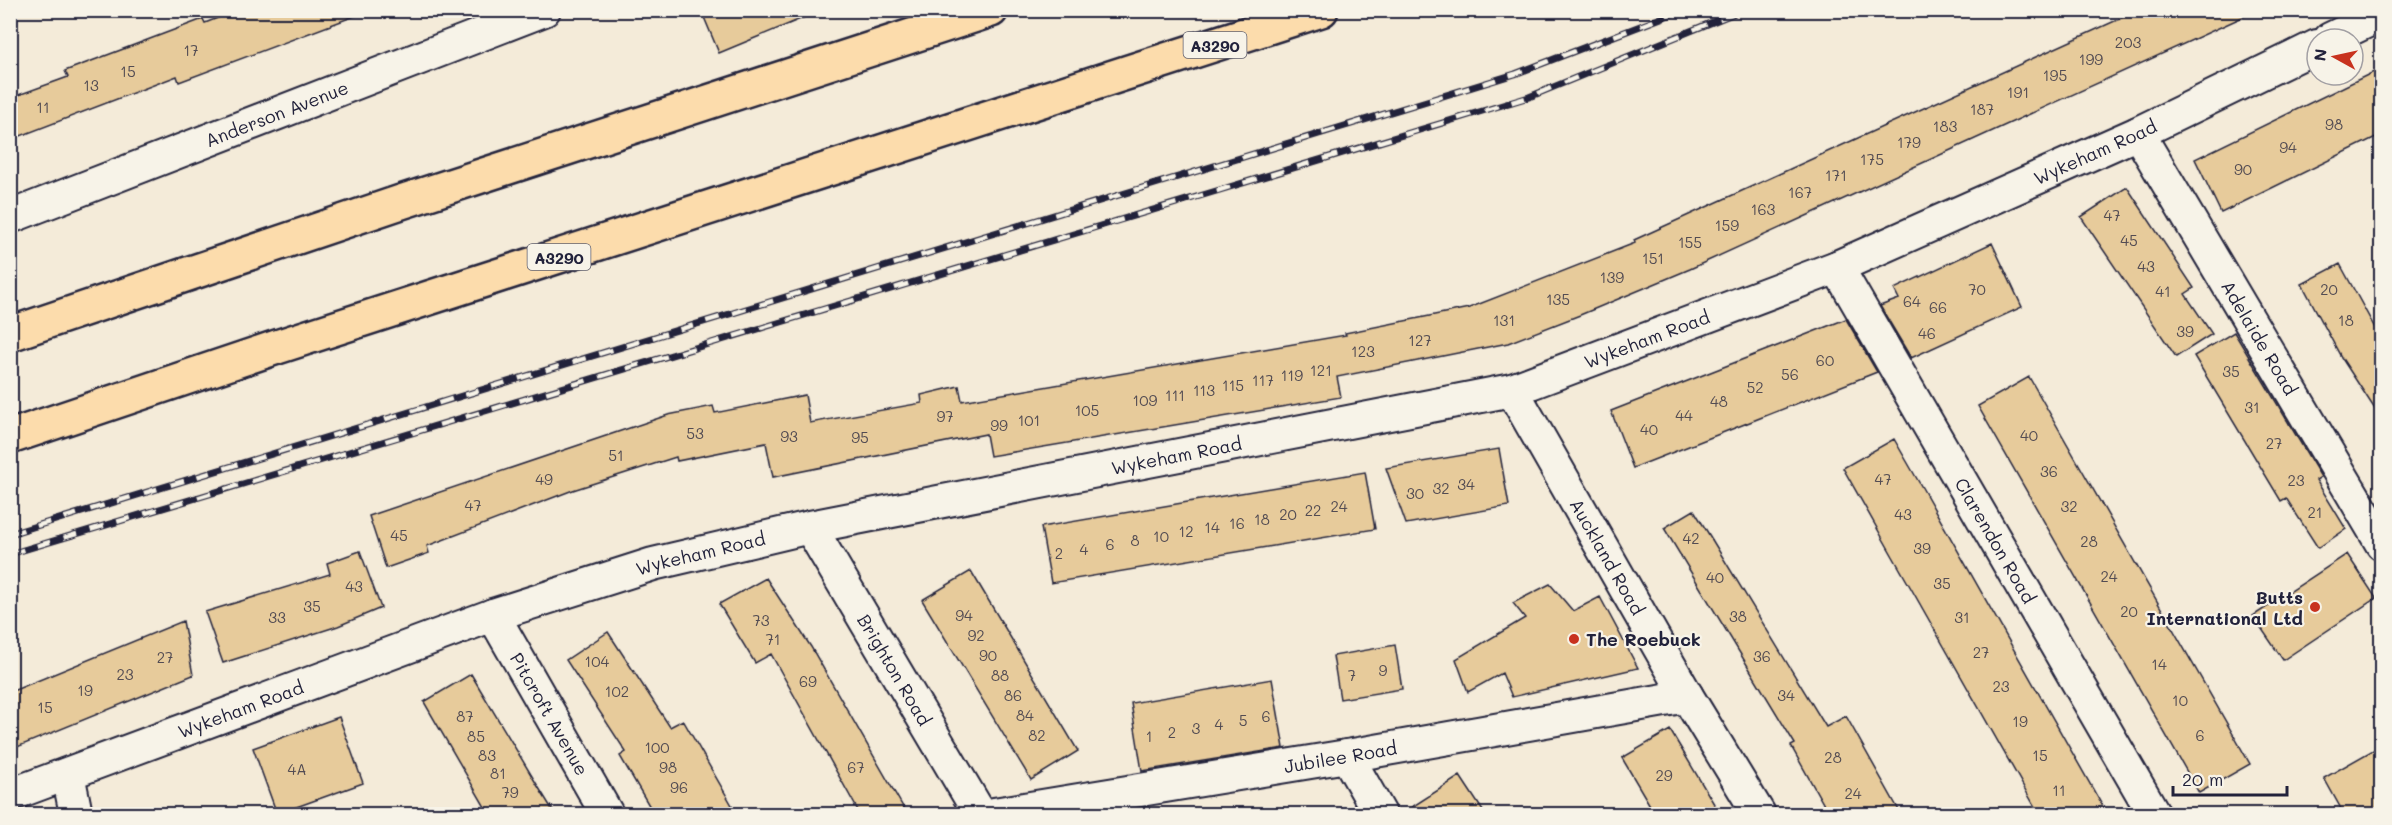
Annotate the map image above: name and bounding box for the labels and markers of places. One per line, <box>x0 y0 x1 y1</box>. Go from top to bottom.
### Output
place label: Butts International Ltd <box>2146 585 2303 630</box>
marker: Butts International Ltd <box>2308 600 2322 614</box>
place label: The Roebuck <box>1586 627 1701 651</box>
marker: The Roebuck <box>1567 632 1581 646</box>

